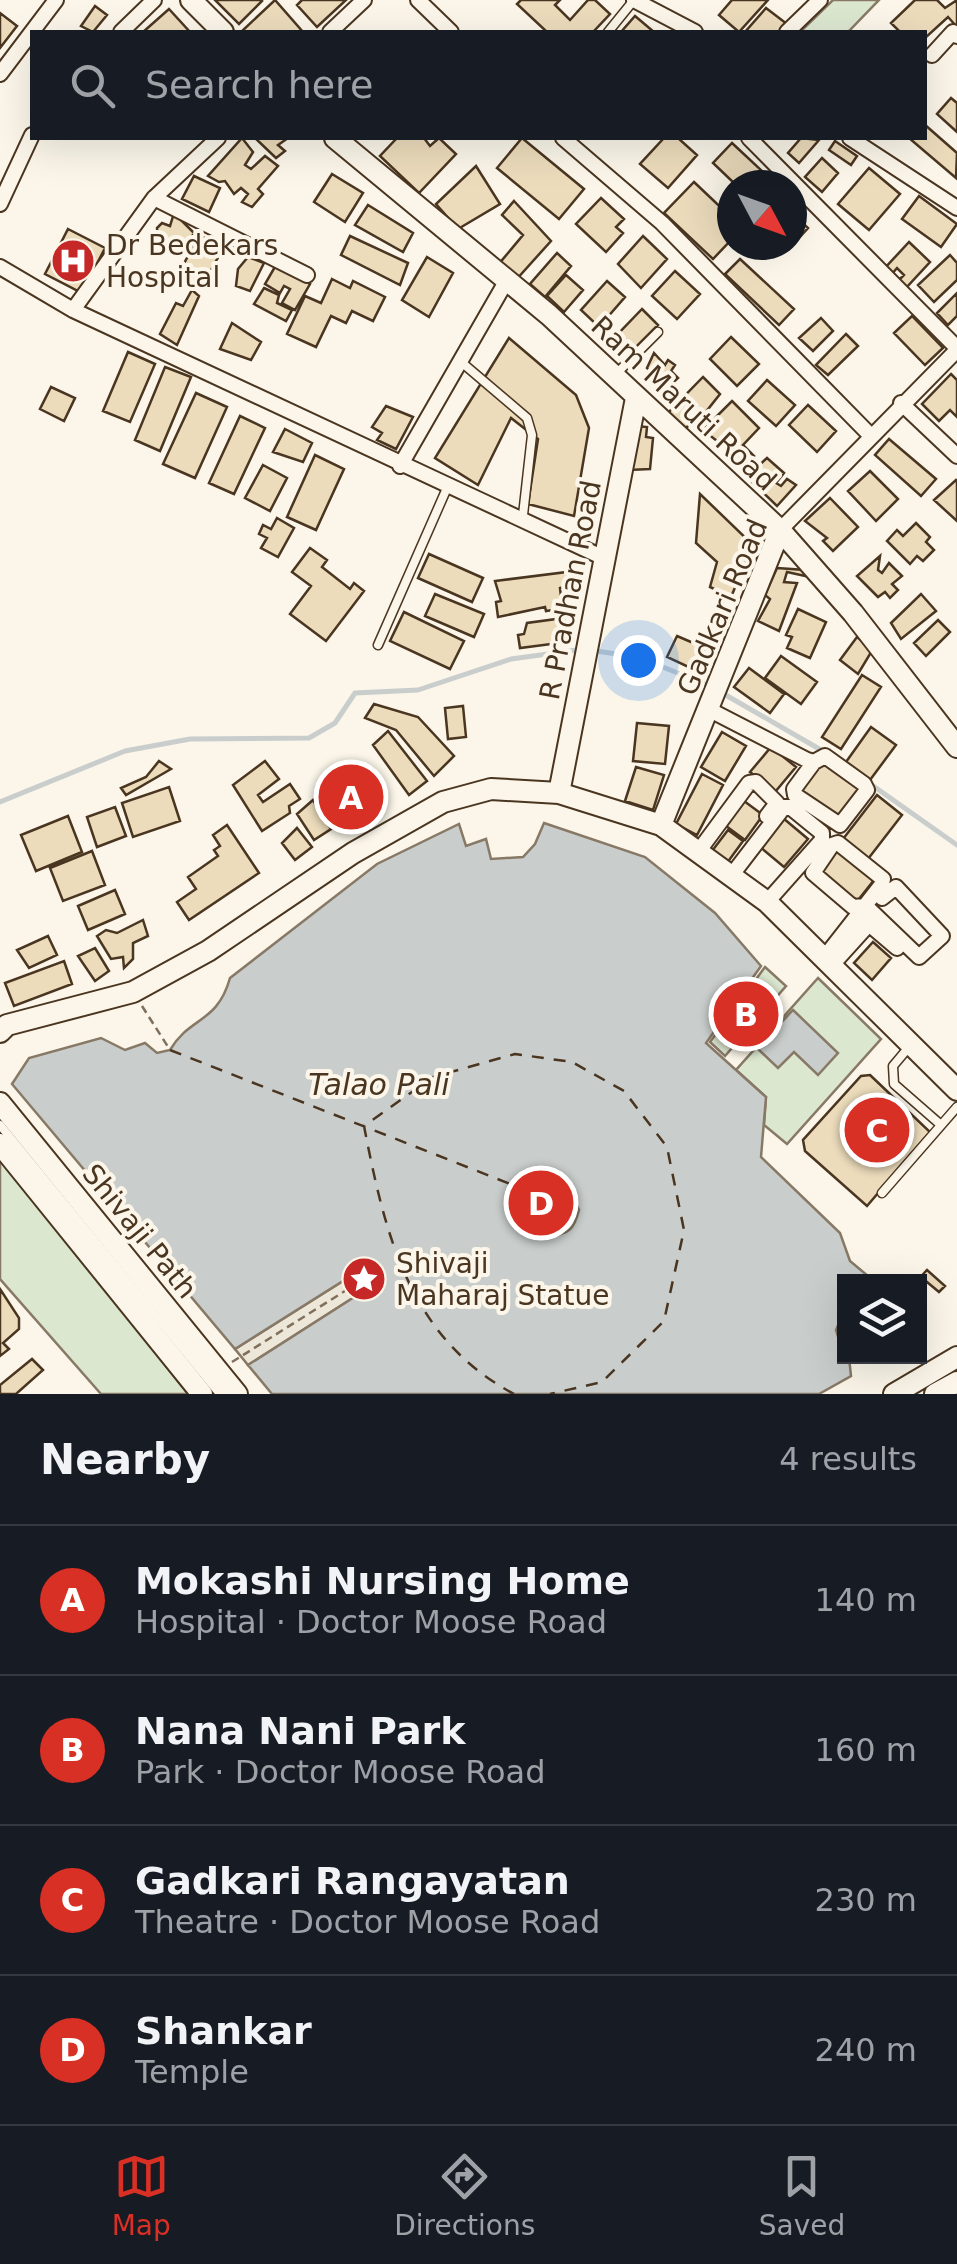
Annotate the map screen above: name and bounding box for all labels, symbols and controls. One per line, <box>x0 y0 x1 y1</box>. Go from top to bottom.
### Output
search box <box>30 30 927 140</box>
icon: search <box>65 58 120 113</box>
text: Search here <box>145 63 373 107</box>
north arrow <box>717 170 807 260</box>
place label: Dr Bedekars Hospital <box>106 229 278 294</box>
hospital icon: Dr Bedekars Hospital <box>50 238 96 284</box>
street label: Ram Maruti Road <box>584 309 783 498</box>
street label: R Pradhan Road <box>533 477 608 703</box>
street label: Gadkari Road <box>671 514 774 700</box>
your location <box>613 635 664 686</box>
pin: A <box>318 760 384 834</box>
pin: B <box>714 976 778 1052</box>
water label: Talao Pali <box>308 1067 450 1102</box>
pin: C <box>844 1092 910 1168</box>
street label: Shivaji Path <box>75 1158 204 1305</box>
pin: D <box>508 1166 574 1240</box>
place label: Shivaji Maharaj Statue <box>396 1247 609 1312</box>
place icon: Shivaji Maharaj Statue <box>341 1256 387 1302</box>
map controls <box>837 1274 927 1364</box>
button: layers <box>837 1274 927 1364</box>
text: Nearby <box>40 1435 210 1484</box>
text: 4 results <box>779 1440 917 1478</box>
text: Mokashi Nursing Home <box>135 1559 630 1603</box>
text: A <box>60 1581 85 1619</box>
text: 140 m <box>815 1581 917 1619</box>
text: Hospital · Doctor Moose Road <box>135 1603 607 1641</box>
text: Nana Nani Park <box>135 1709 466 1753</box>
text: B <box>60 1731 85 1769</box>
text: 160 m <box>815 1731 917 1769</box>
text: Park · Doctor Moose Road <box>135 1753 546 1791</box>
text: Gadkari Rangayatan <box>135 1859 570 1903</box>
text: C <box>61 1881 84 1919</box>
text: 230 m <box>815 1881 917 1919</box>
text: Theatre · Doctor Moose Road <box>135 1903 600 1941</box>
text: Shankar <box>135 2009 312 2053</box>
text: D <box>59 2031 86 2069</box>
text: 240 m <box>815 2031 917 2069</box>
text: Temple <box>135 2053 249 2091</box>
tab: Map <box>112 2149 171 2242</box>
tab: Directions <box>394 2149 535 2242</box>
tab: Saved <box>759 2149 845 2242</box>

